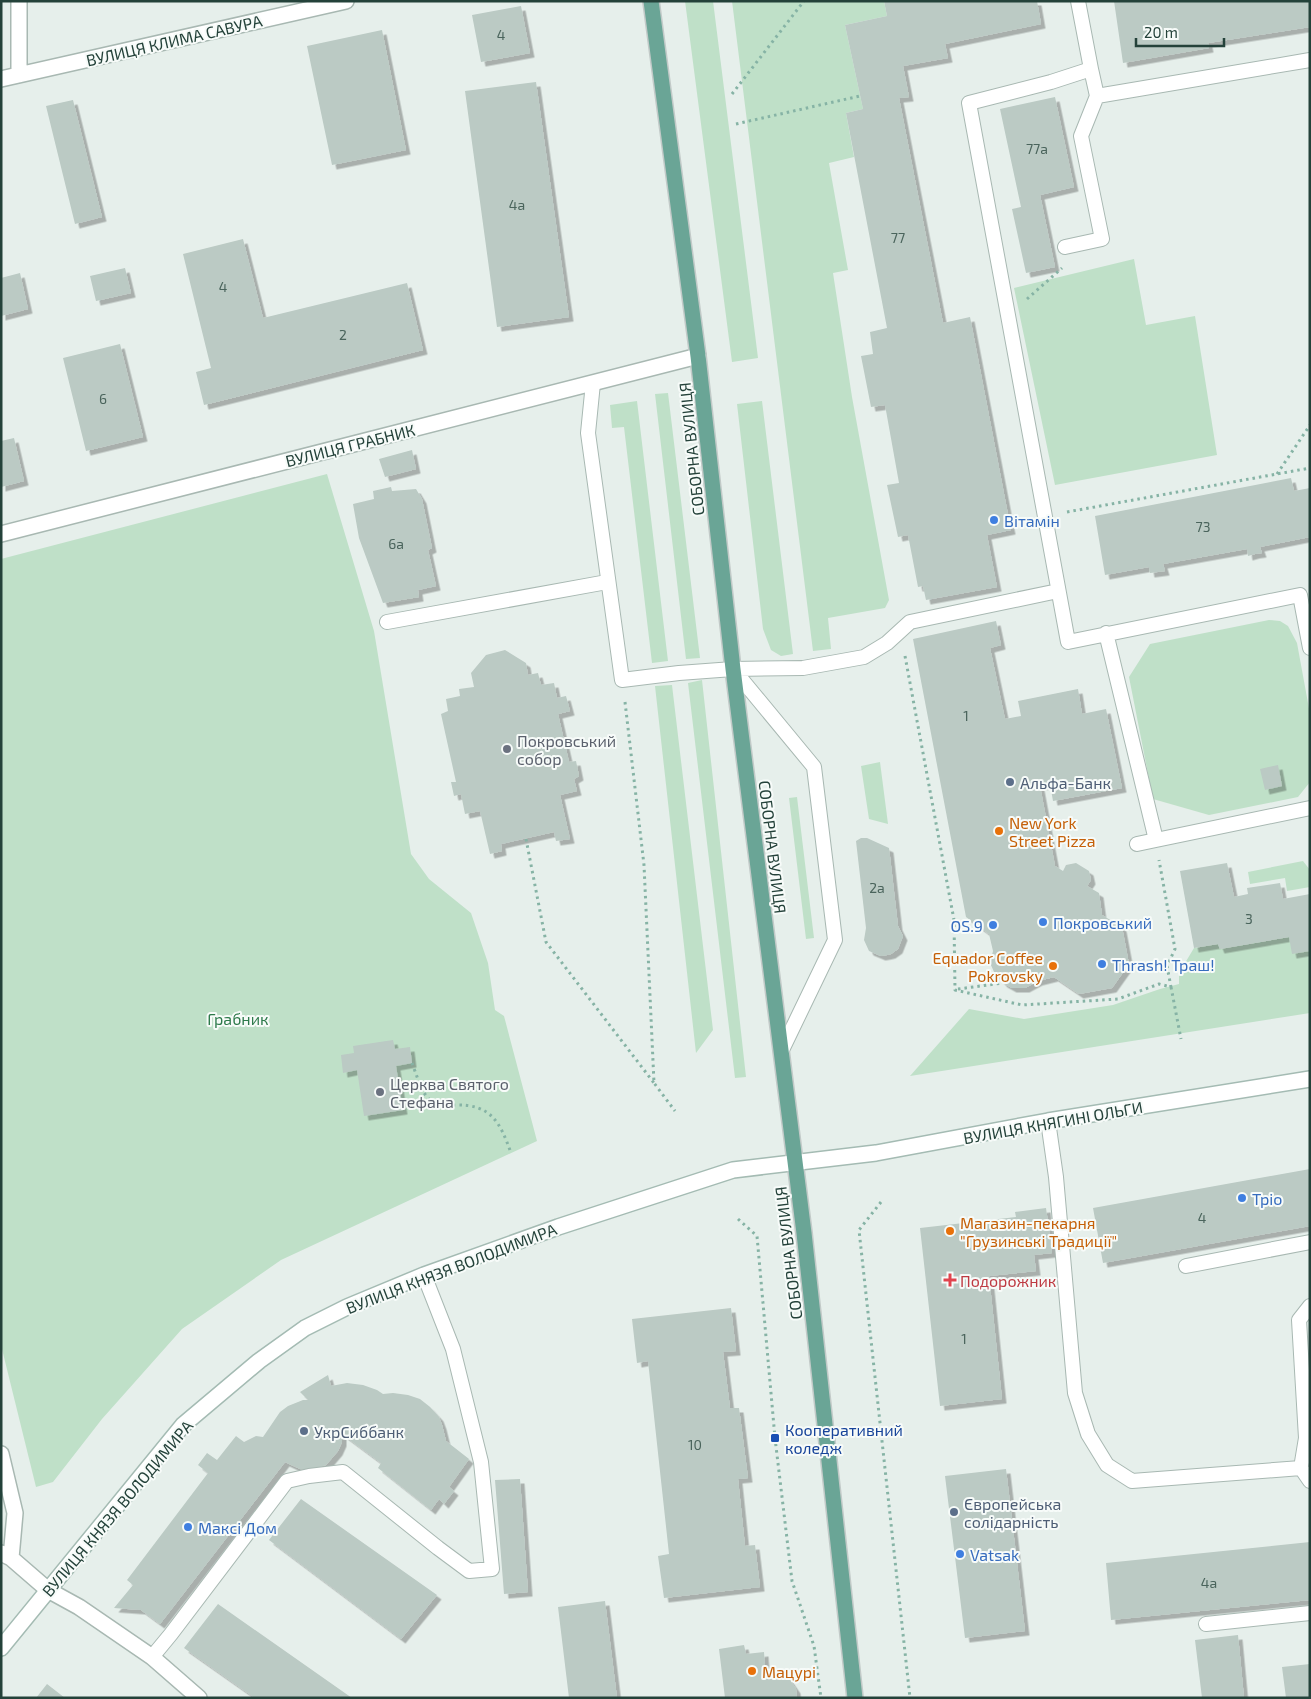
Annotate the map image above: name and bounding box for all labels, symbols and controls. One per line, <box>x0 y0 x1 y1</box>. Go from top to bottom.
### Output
street label: ВУЛИЦЯ КЛИМА САВУРА <box>84 10 264 70</box>
scale bar <box>1136 15 1224 47</box>
text: 20 m <box>1144 23 1178 41</box>
house number: 4 <box>497 26 505 43</box>
house number: 77а <box>1026 140 1048 157</box>
house number: 4а <box>509 196 525 213</box>
house number: 77 <box>891 229 905 246</box>
house number: 4 <box>219 278 227 295</box>
house number: 2 <box>339 326 347 343</box>
street label: СОБОРНА ВУЛИЦЯ <box>675 381 707 517</box>
house number: 6 <box>99 390 107 407</box>
street label: ВУЛИЦЯ ГРАБНИК <box>283 420 417 470</box>
place label: Вітамін <box>1004 511 1060 530</box>
marker: Вітамін <box>988 514 1000 526</box>
house number: 73 <box>1196 518 1210 535</box>
house number: 6а <box>388 535 404 552</box>
house number: 1 <box>963 707 969 724</box>
place label: Покровський собор <box>517 731 616 768</box>
marker: Покровський собор <box>501 743 513 755</box>
place label: Альфа-Банк <box>1020 773 1111 792</box>
marker: Альфа-Банк <box>1004 776 1016 788</box>
street label: СОБОРНА ВУЛИЦЯ <box>755 779 791 915</box>
place label: New York Street Pizza <box>1009 813 1096 850</box>
marker: New York Street Pizza <box>993 825 1005 837</box>
house number: 2а <box>869 879 885 896</box>
house number: 3 <box>1245 910 1253 927</box>
place label: Покровський <box>1053 913 1152 932</box>
place label: OS.9 <box>951 916 983 935</box>
marker: Покровський <box>1037 916 1049 928</box>
marker: OS.9 <box>987 919 999 931</box>
place label: Equador Coffee Pokrovsky <box>932 948 1044 985</box>
place label: Thrash! Траш! <box>1112 955 1215 974</box>
marker: Thrash! Траш! <box>1096 958 1108 970</box>
marker: Equador Coffee Pokrovsky <box>1047 960 1059 972</box>
park label: Грабник <box>207 1009 269 1028</box>
place label: Церква Святого Стефана <box>390 1074 509 1111</box>
marker: Церква Святого Стефана <box>374 1086 386 1098</box>
street label: ВУЛИЦЯ КНЯГИНІ ОЛЬГИ <box>962 1097 1144 1147</box>
street label: СОБОРНА ВУЛИЦЯ <box>770 1185 806 1321</box>
place label: Тріо <box>1252 1189 1282 1208</box>
marker: Тріо <box>1236 1192 1248 1204</box>
house number: 4 <box>1198 1209 1206 1226</box>
place label: Магазин-пекарня "Грузинські Традиції" <box>960 1213 1117 1251</box>
street label: ВУЛИЦЯ КНЯЗЯ ВОЛОДИМИРА <box>343 1219 559 1317</box>
marker: Магазин-пекарня "Грузинські Традиції" <box>944 1225 956 1237</box>
place label: Подорожник <box>960 1271 1057 1290</box>
marker: Подорожник <box>944 1274 956 1286</box>
house number: 1 <box>961 1330 967 1347</box>
street label: ВУЛИЦЯ КНЯЗЯ ВОЛОДИМИРА <box>38 1416 196 1600</box>
place label: Кооперативний коледж <box>785 1420 903 1457</box>
place label: УкрСиббанк <box>314 1422 404 1441</box>
marker: УкрСиббанк <box>298 1425 310 1437</box>
marker: Кооперативний коледж <box>769 1432 781 1444</box>
house number: 10 <box>688 1436 702 1453</box>
place label: Європейська солідарність <box>964 1494 1061 1531</box>
marker: Європейська солідарність <box>948 1506 960 1518</box>
place label: Максі Дом <box>198 1518 277 1537</box>
marker: Максі Дом <box>182 1521 194 1533</box>
place label: Vatsak <box>970 1545 1019 1564</box>
marker: Vatsak <box>954 1548 966 1560</box>
house number: 4а <box>1201 1574 1217 1591</box>
place label: Мацурі <box>762 1662 816 1682</box>
marker: Мацурі <box>746 1665 758 1677</box>

